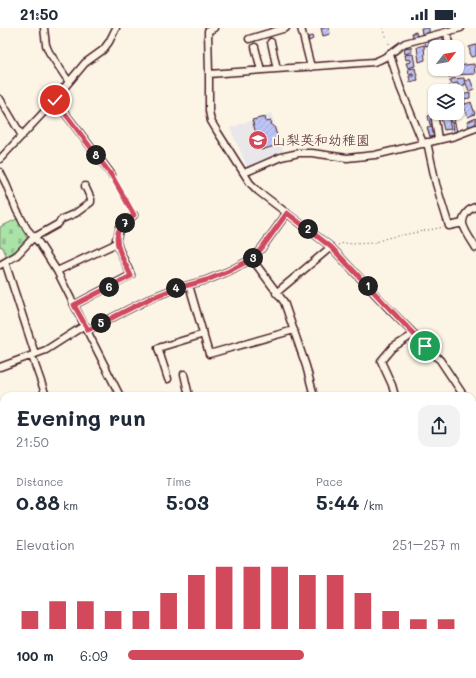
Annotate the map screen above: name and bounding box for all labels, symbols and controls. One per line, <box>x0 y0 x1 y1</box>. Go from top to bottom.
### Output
text: 21:50 <box>20 4 58 24</box>
north arrow <box>428 40 464 76</box>
map controls <box>428 40 464 120</box>
pin <box>38 83 72 117</box>
button: layers <box>428 84 464 120</box>
icon: check <box>44 89 66 111</box>
school or university icon: 山梨英和幼稚園 <box>247 129 269 151</box>
place label: 山梨英和幼稚園 <box>272 130 370 149</box>
pin: 8 <box>86 145 106 165</box>
text: 8 <box>93 147 99 162</box>
pin: 7 <box>115 213 135 233</box>
text: 7 <box>122 215 128 230</box>
pin: 2 <box>298 219 318 239</box>
text: 2 <box>305 221 311 236</box>
pin: 3 <box>243 248 263 268</box>
text: 3 <box>250 250 256 265</box>
pin: 1 <box>358 276 378 296</box>
pin: 6 <box>99 277 119 297</box>
pin: 4 <box>166 278 186 298</box>
text: 1 <box>366 278 370 293</box>
text: 6 <box>106 279 112 294</box>
text: 4 <box>173 280 179 295</box>
pin: 5 <box>91 313 111 333</box>
text: 5 <box>98 315 104 330</box>
pin <box>408 329 442 363</box>
icon: arrive <box>414 335 436 357</box>
text: Evening run <box>16 403 146 432</box>
button: share <box>418 405 460 447</box>
text: 21:50 <box>16 433 49 450</box>
text: Distance <box>16 474 63 489</box>
text: Time <box>166 474 191 489</box>
text: Pace <box>316 474 343 489</box>
text: 0.88 <box>16 489 60 515</box>
text: 5:03 <box>166 489 209 515</box>
text: 5:44 <box>316 489 359 515</box>
text: km <box>60 498 78 513</box>
text: /km <box>359 498 383 513</box>
text: Elevation <box>16 536 74 553</box>
text: 251–257 m <box>392 536 460 553</box>
text: 100 m <box>16 647 53 664</box>
text: 6:09 <box>80 647 108 664</box>

